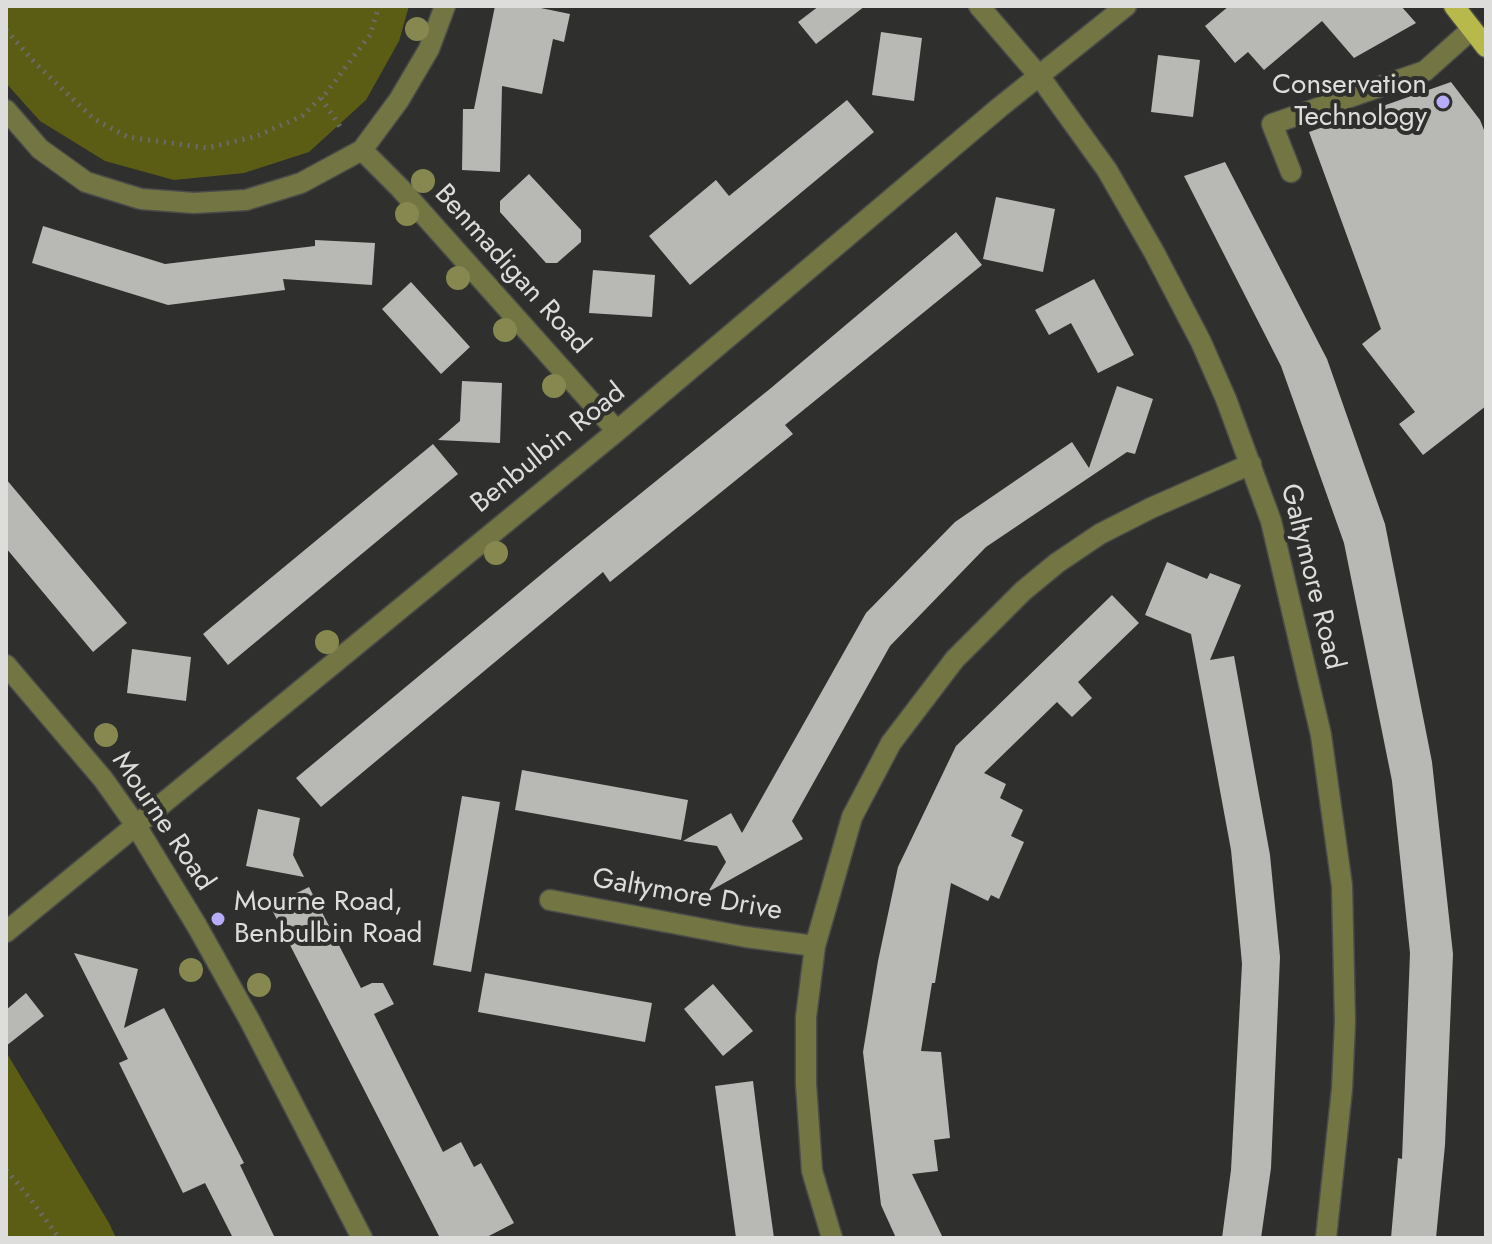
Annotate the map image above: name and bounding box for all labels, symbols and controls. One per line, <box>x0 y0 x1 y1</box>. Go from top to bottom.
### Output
place label: Conservation Technology <box>1272 69 1427 135</box>
marker: Conservation Technology <box>1434 93 1452 111</box>
street label: Benmadigan Road <box>426 178 596 362</box>
street label: Benbulbin Road <box>465 377 633 521</box>
street label: Galtymore Road <box>1272 481 1350 673</box>
street label: Mourne Road <box>103 746 221 898</box>
street label: Galtymore Drive <box>590 863 784 929</box>
place label: Mourne Road, Benbulbin Road <box>234 886 423 952</box>
marker: Mourne Road, Benbulbin Road <box>209 910 227 928</box>

